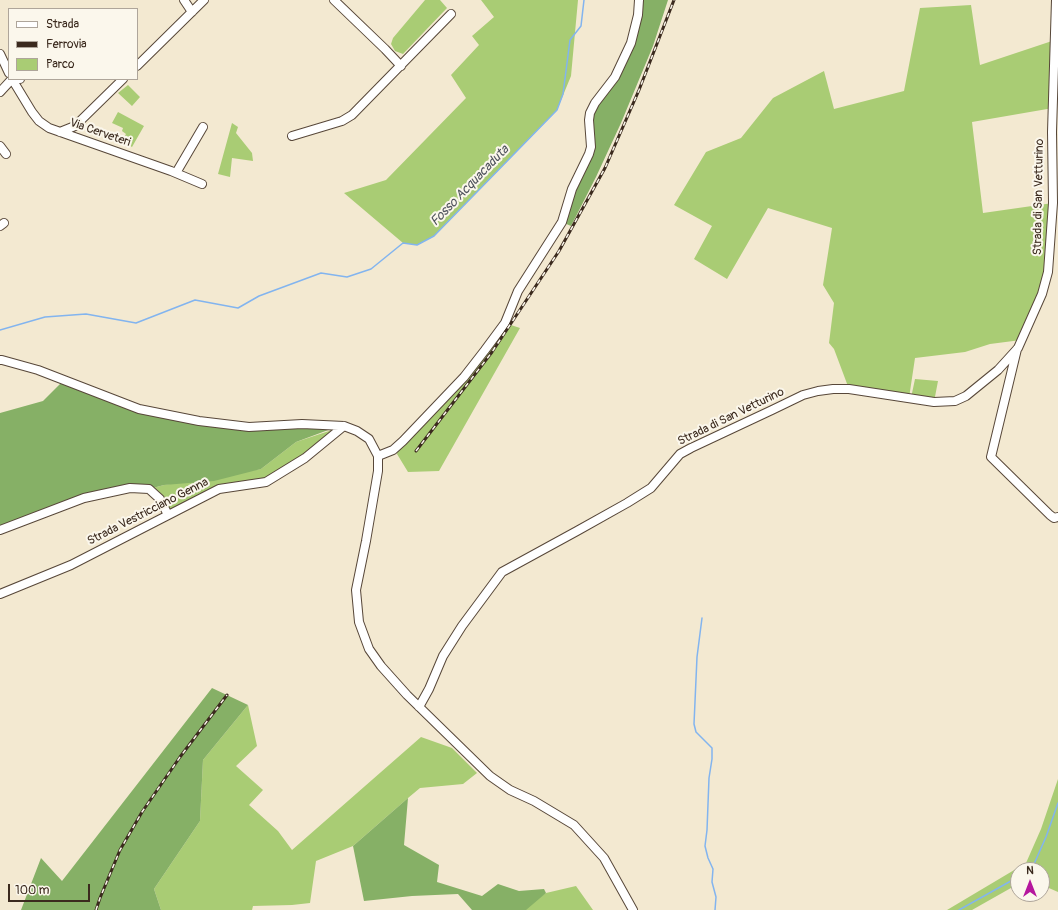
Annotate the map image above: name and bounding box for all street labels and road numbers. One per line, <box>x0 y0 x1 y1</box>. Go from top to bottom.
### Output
street label: Via Cerveteri <box>68 116 132 150</box>
street label: Strada di San Vetturino <box>1031 139 1047 255</box>
street label: Strada di San Vetturino <box>675 385 787 449</box>
street label: Strada Vestricciano Genna <box>85 475 211 549</box>

